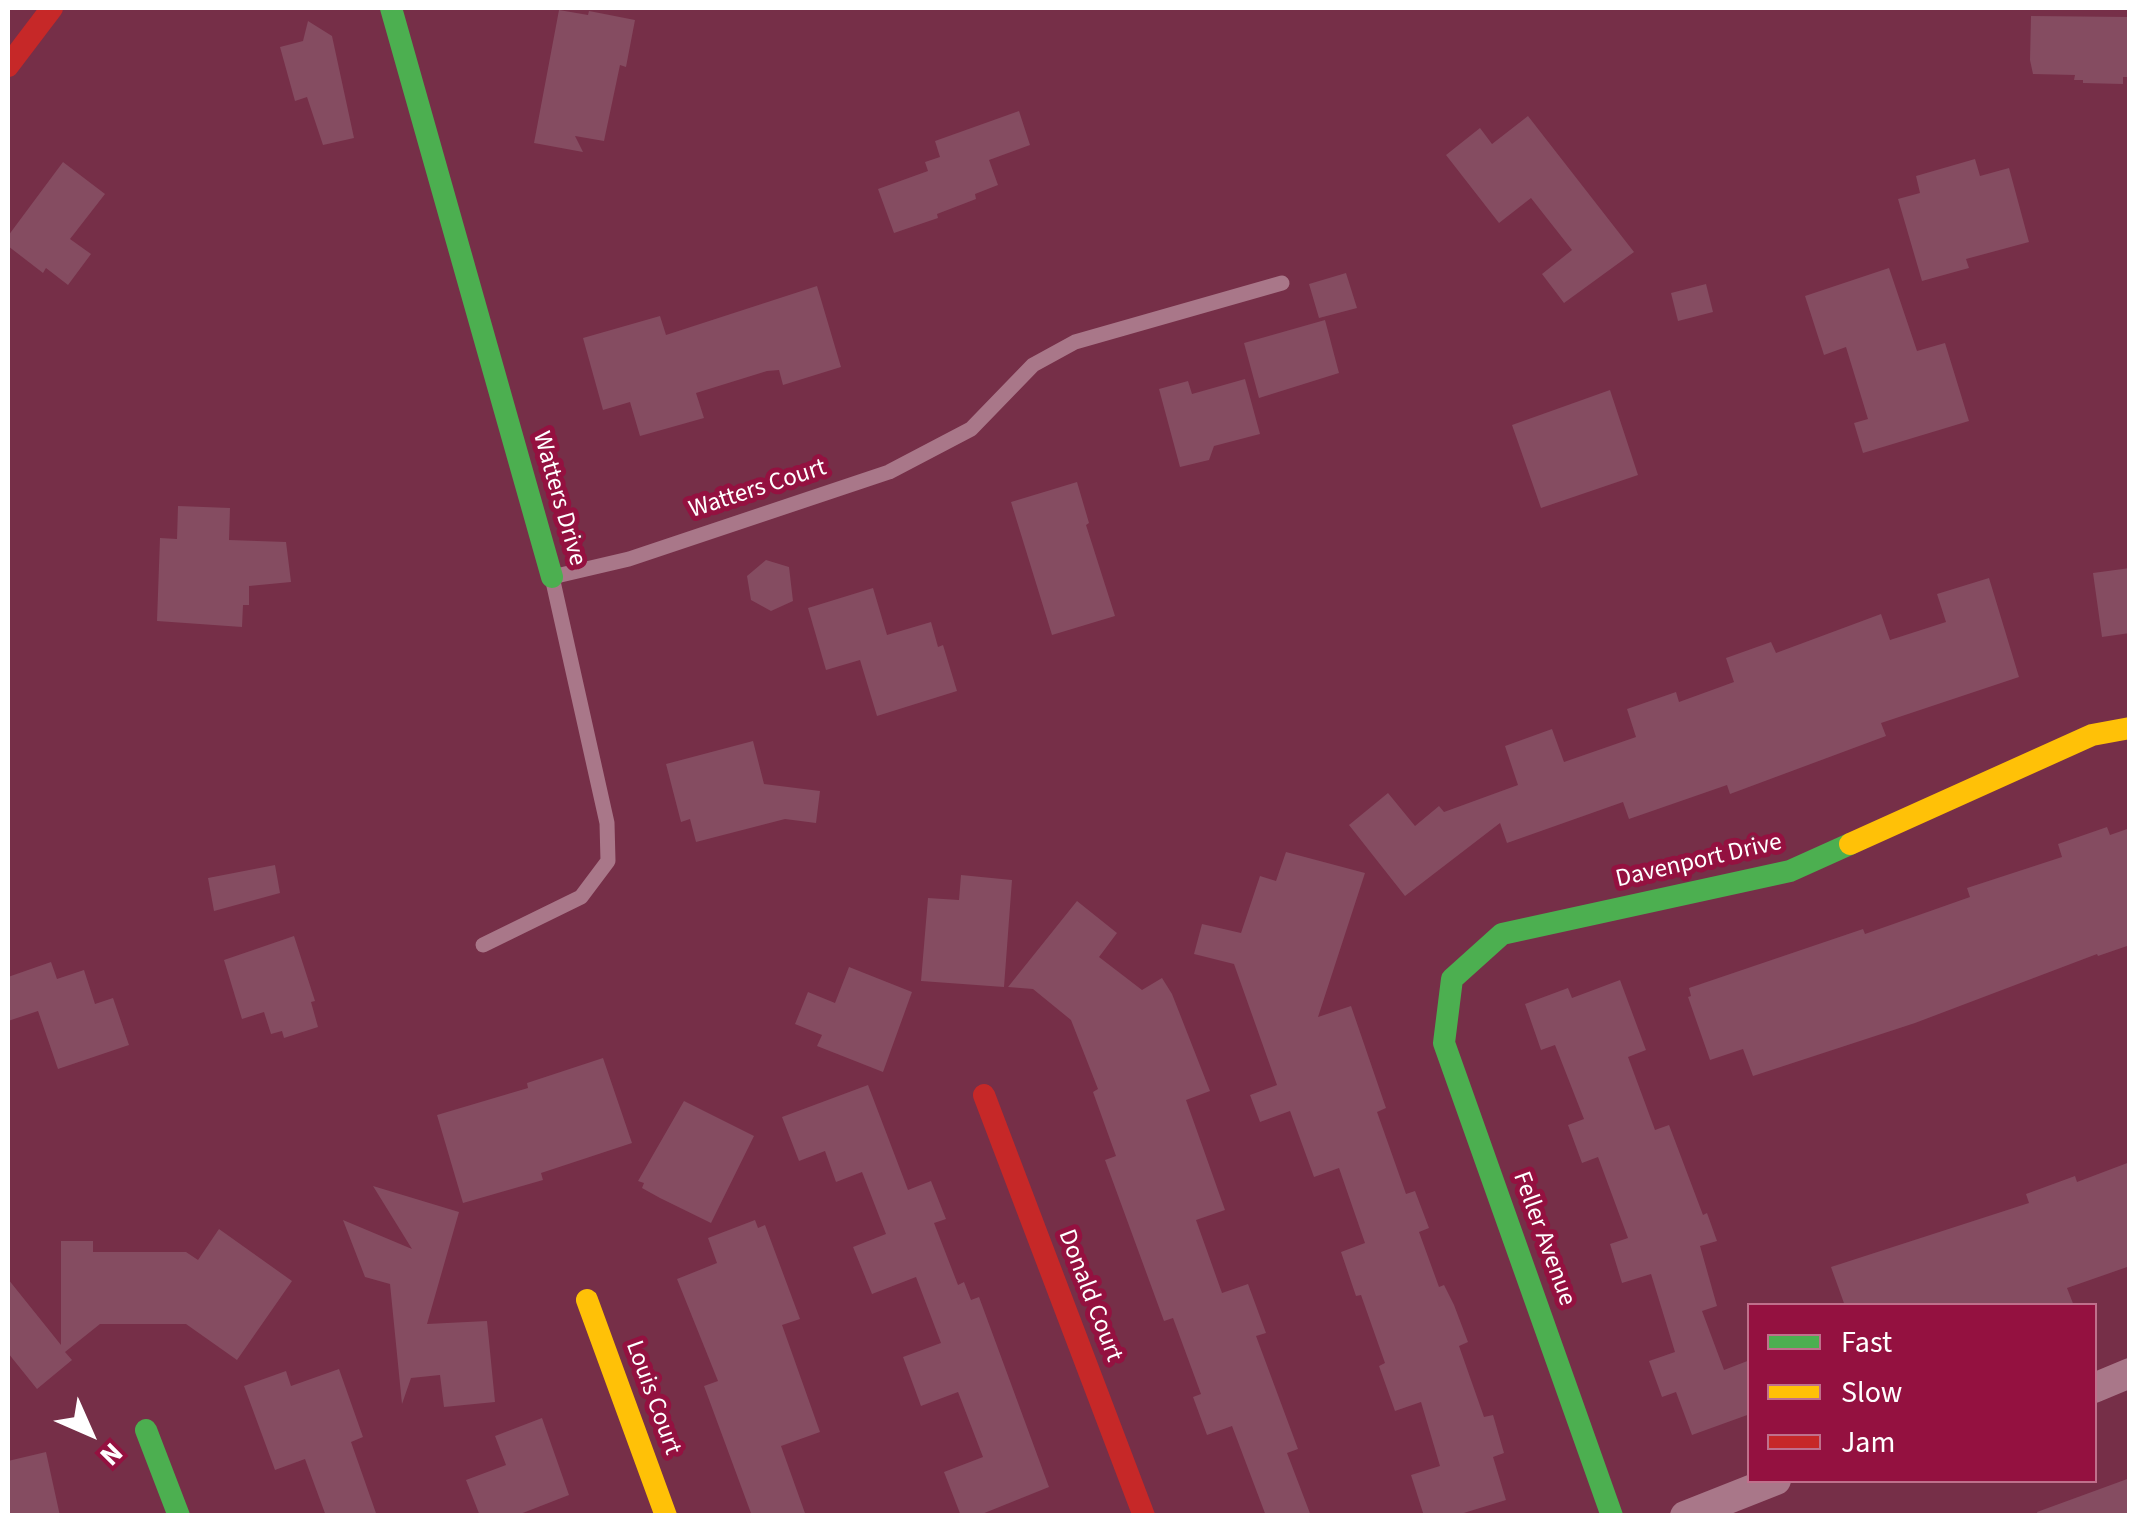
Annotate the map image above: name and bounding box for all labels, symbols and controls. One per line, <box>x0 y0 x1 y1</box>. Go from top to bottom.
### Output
street label: Watters Drive <box>525 428 591 570</box>
street label: Watters Court <box>686 454 830 526</box>
street label: Davenport Drive <box>1613 828 1785 896</box>
street label: Feller Avenue <box>1505 1168 1581 1310</box>
street label: Donald Court <box>1050 1226 1128 1366</box>
legend <box>1747 1303 2097 1483</box>
text: Fast <box>1841 1321 1892 1364</box>
street label: Louis Court <box>618 1337 686 1459</box>
text: Slow <box>1841 1371 1902 1414</box>
north arrow <box>40 1383 140 1483</box>
text: Jam <box>1841 1421 1895 1464</box>
text: N <box>90 1433 132 1475</box>

